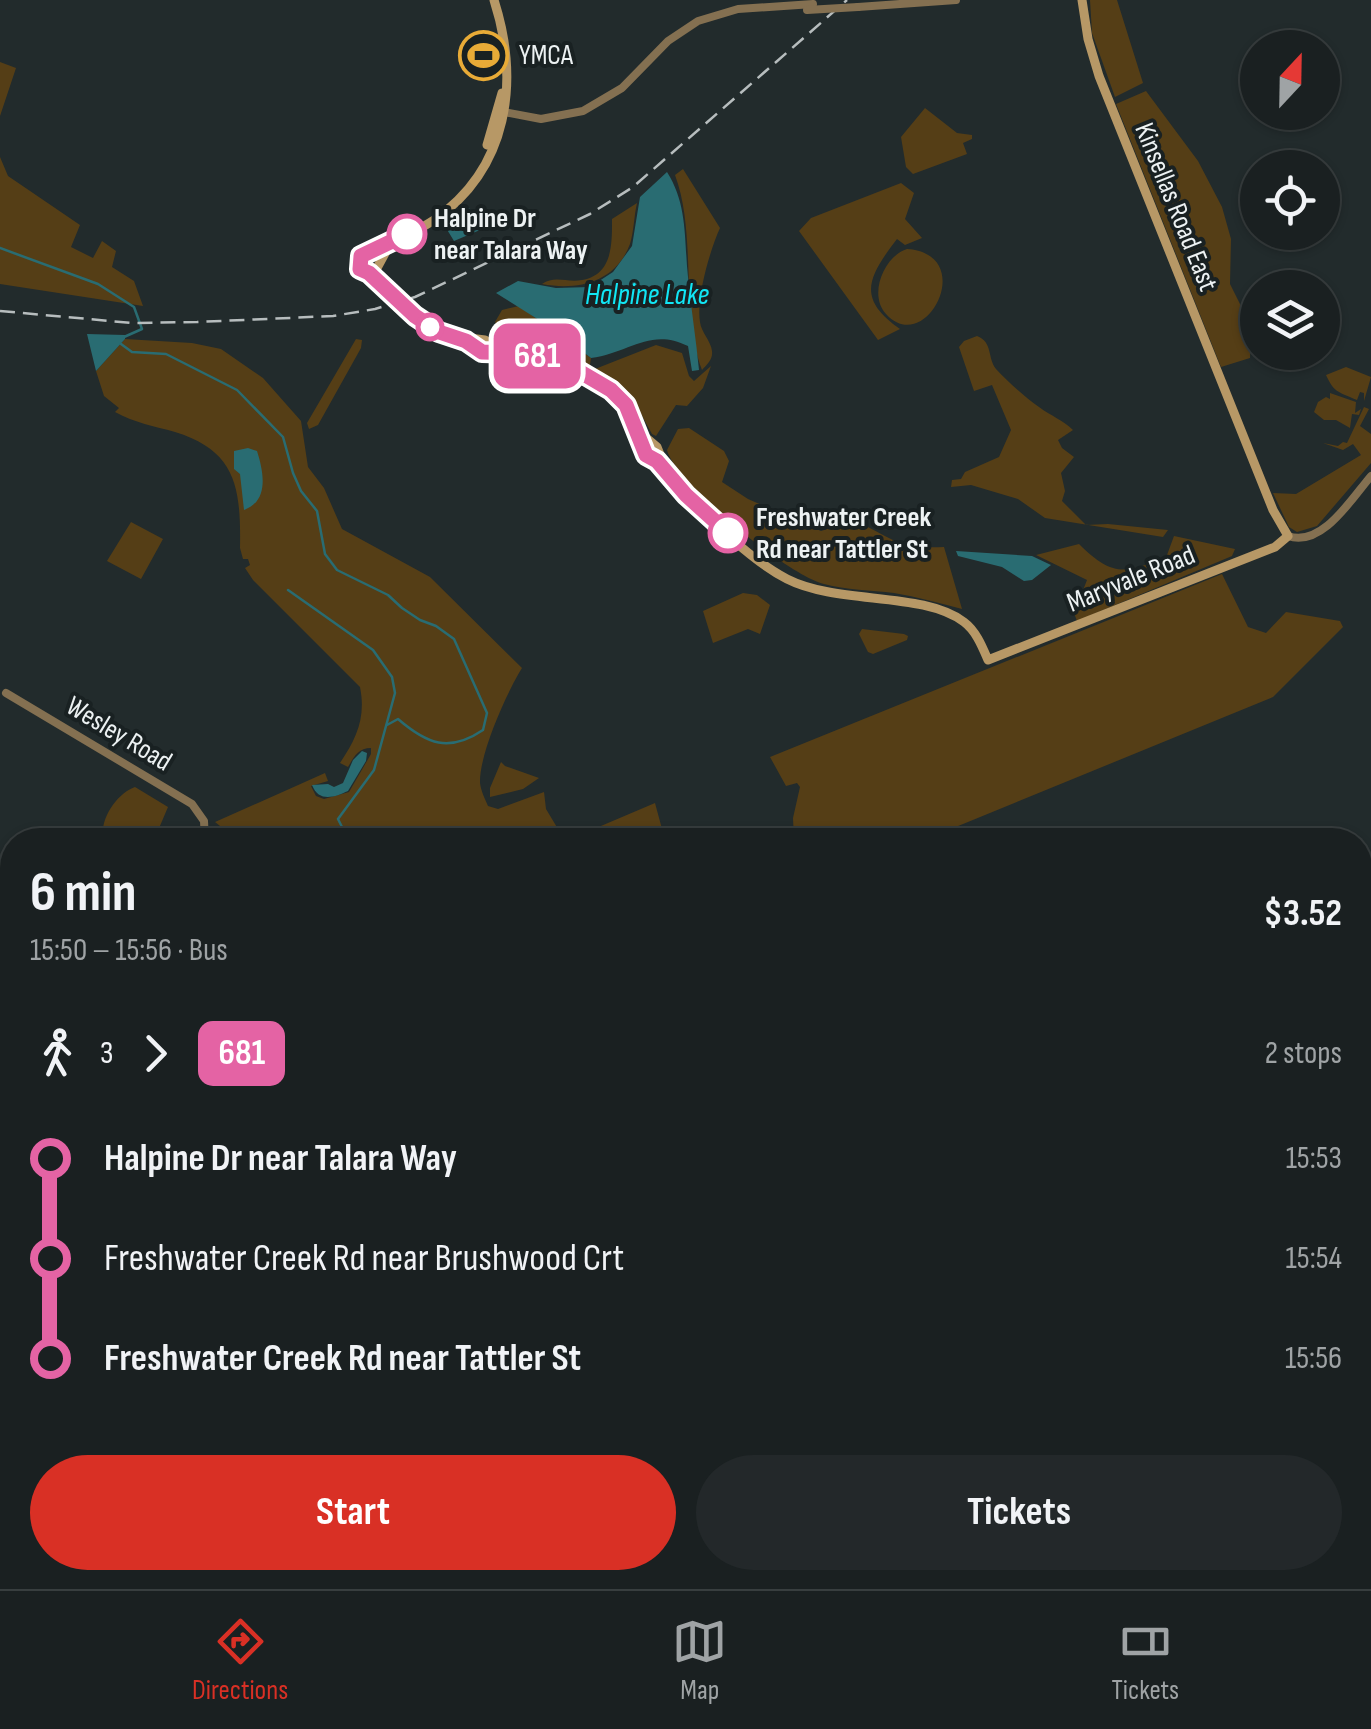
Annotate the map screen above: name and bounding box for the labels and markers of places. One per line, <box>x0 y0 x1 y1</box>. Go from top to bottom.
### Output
sports icon: YMCA <box>458 29 510 81</box>
place label: YMCA <box>519 39 574 72</box>
place label: Halpine Dr near Talara Way <box>434 202 588 267</box>
marker: Halpine Dr near Talara Way <box>388 215 426 253</box>
unlabelled marker <box>417 314 443 340</box>
place label: Freshwater Creek Rd near Tattler St <box>756 501 932 566</box>
marker: Freshwater Creek Rd near Tattler St <box>709 514 747 552</box>

